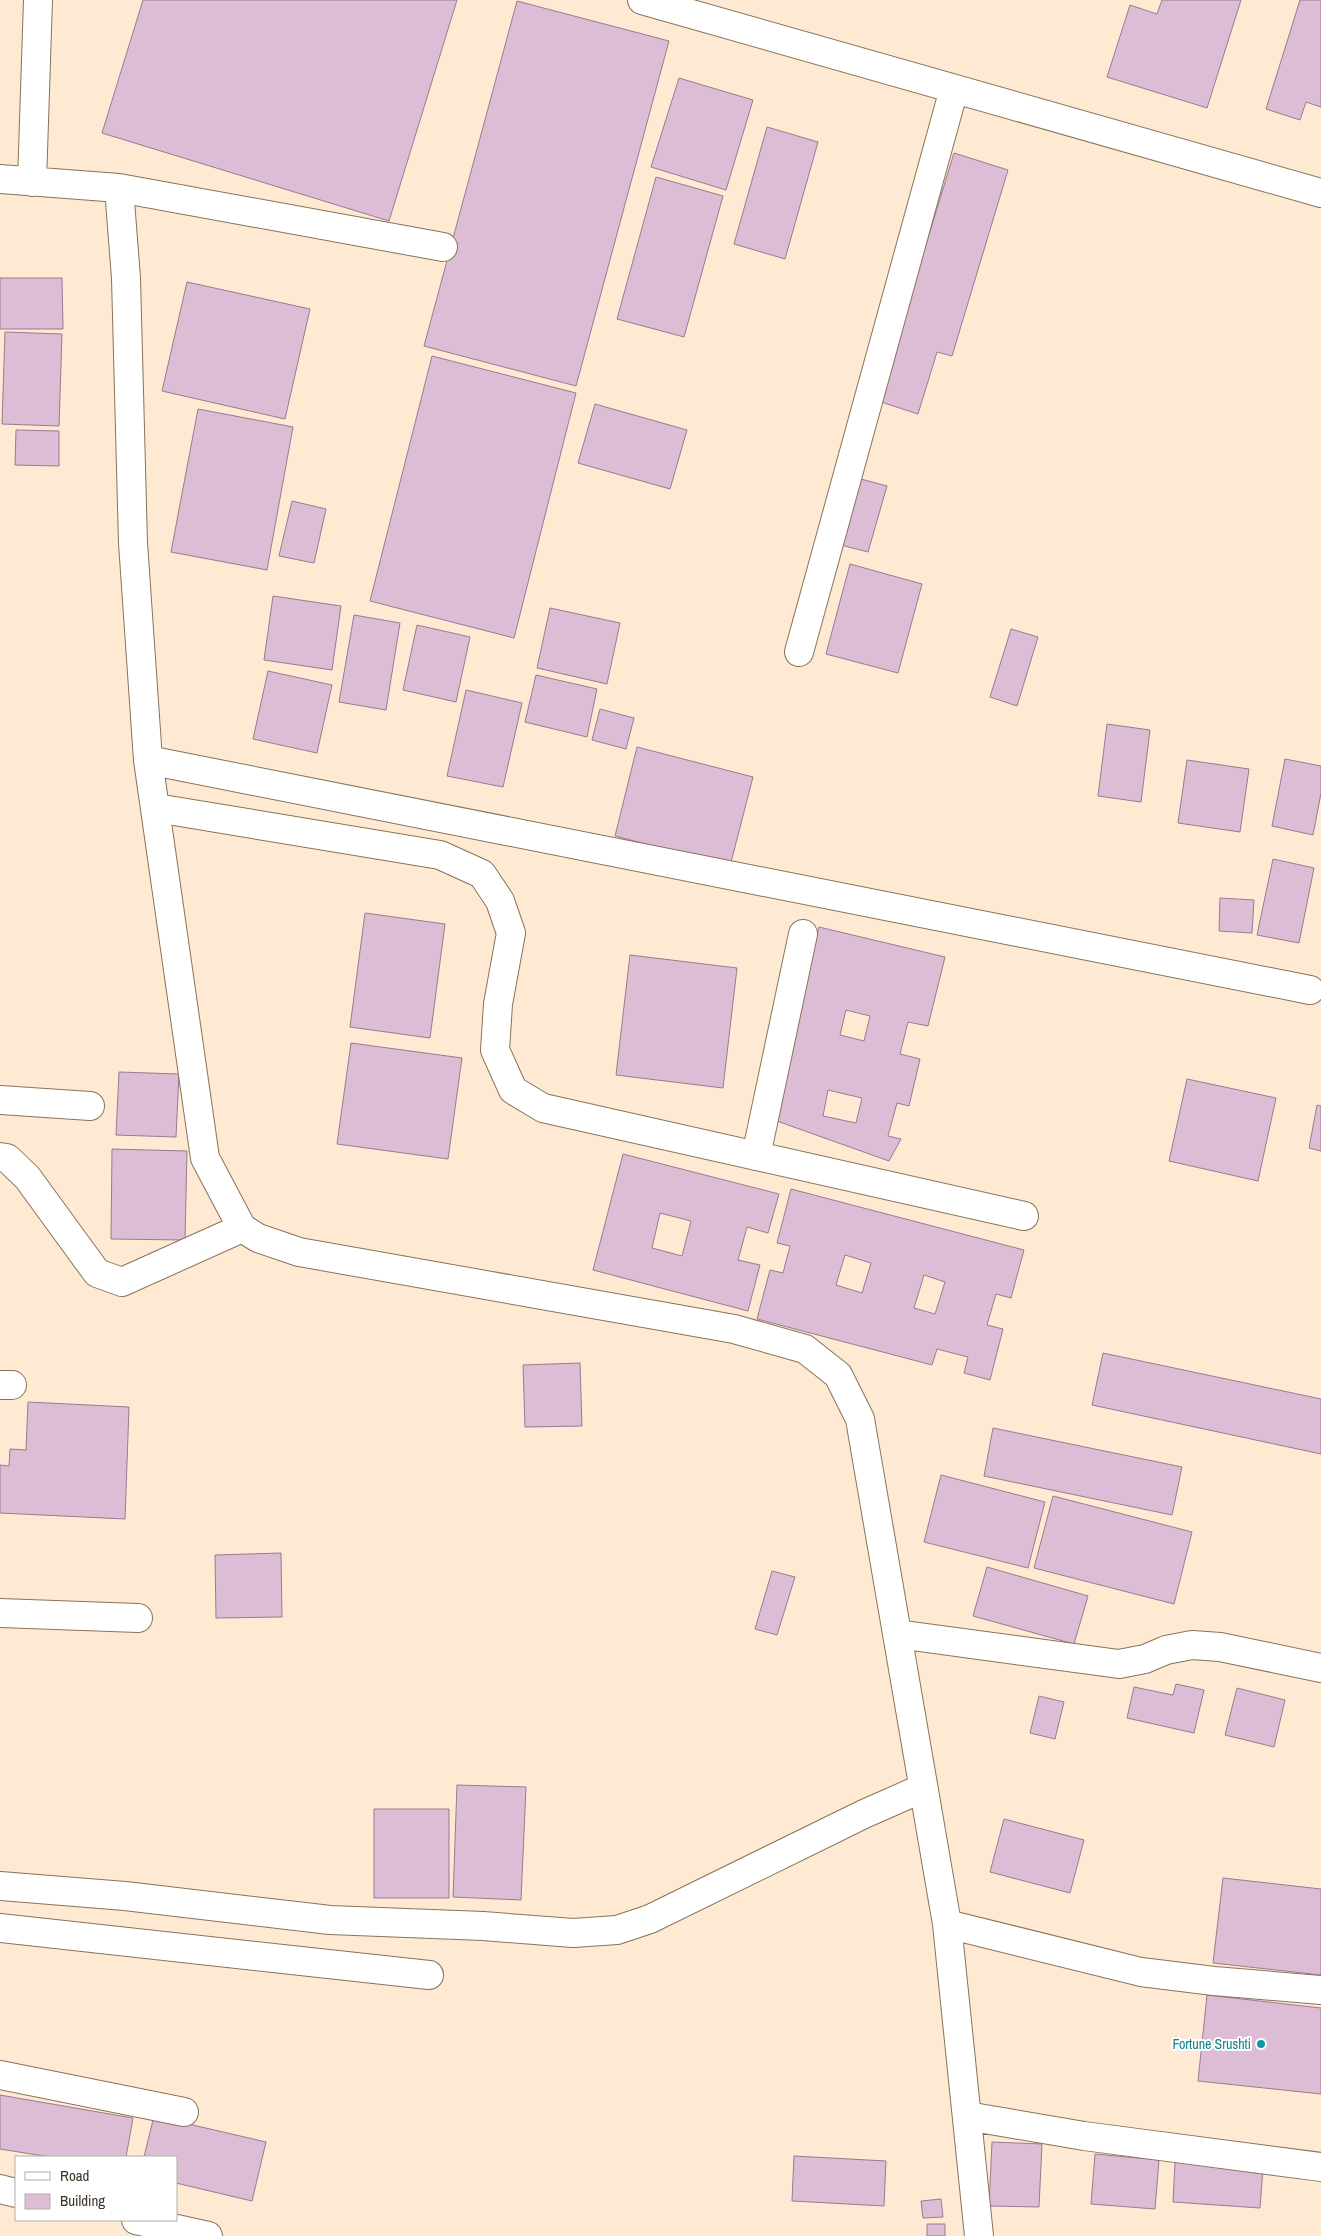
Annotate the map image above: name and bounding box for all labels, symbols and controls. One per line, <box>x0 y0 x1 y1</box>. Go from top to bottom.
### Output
place label: Fortune Srushti <box>1172 2035 1251 2053</box>
marker: Fortune Srushti <box>1255 2038 1267 2050</box>
legend <box>15 2156 178 2221</box>
text: Road <box>60 2165 89 2186</box>
text: Building <box>60 2190 105 2211</box>

